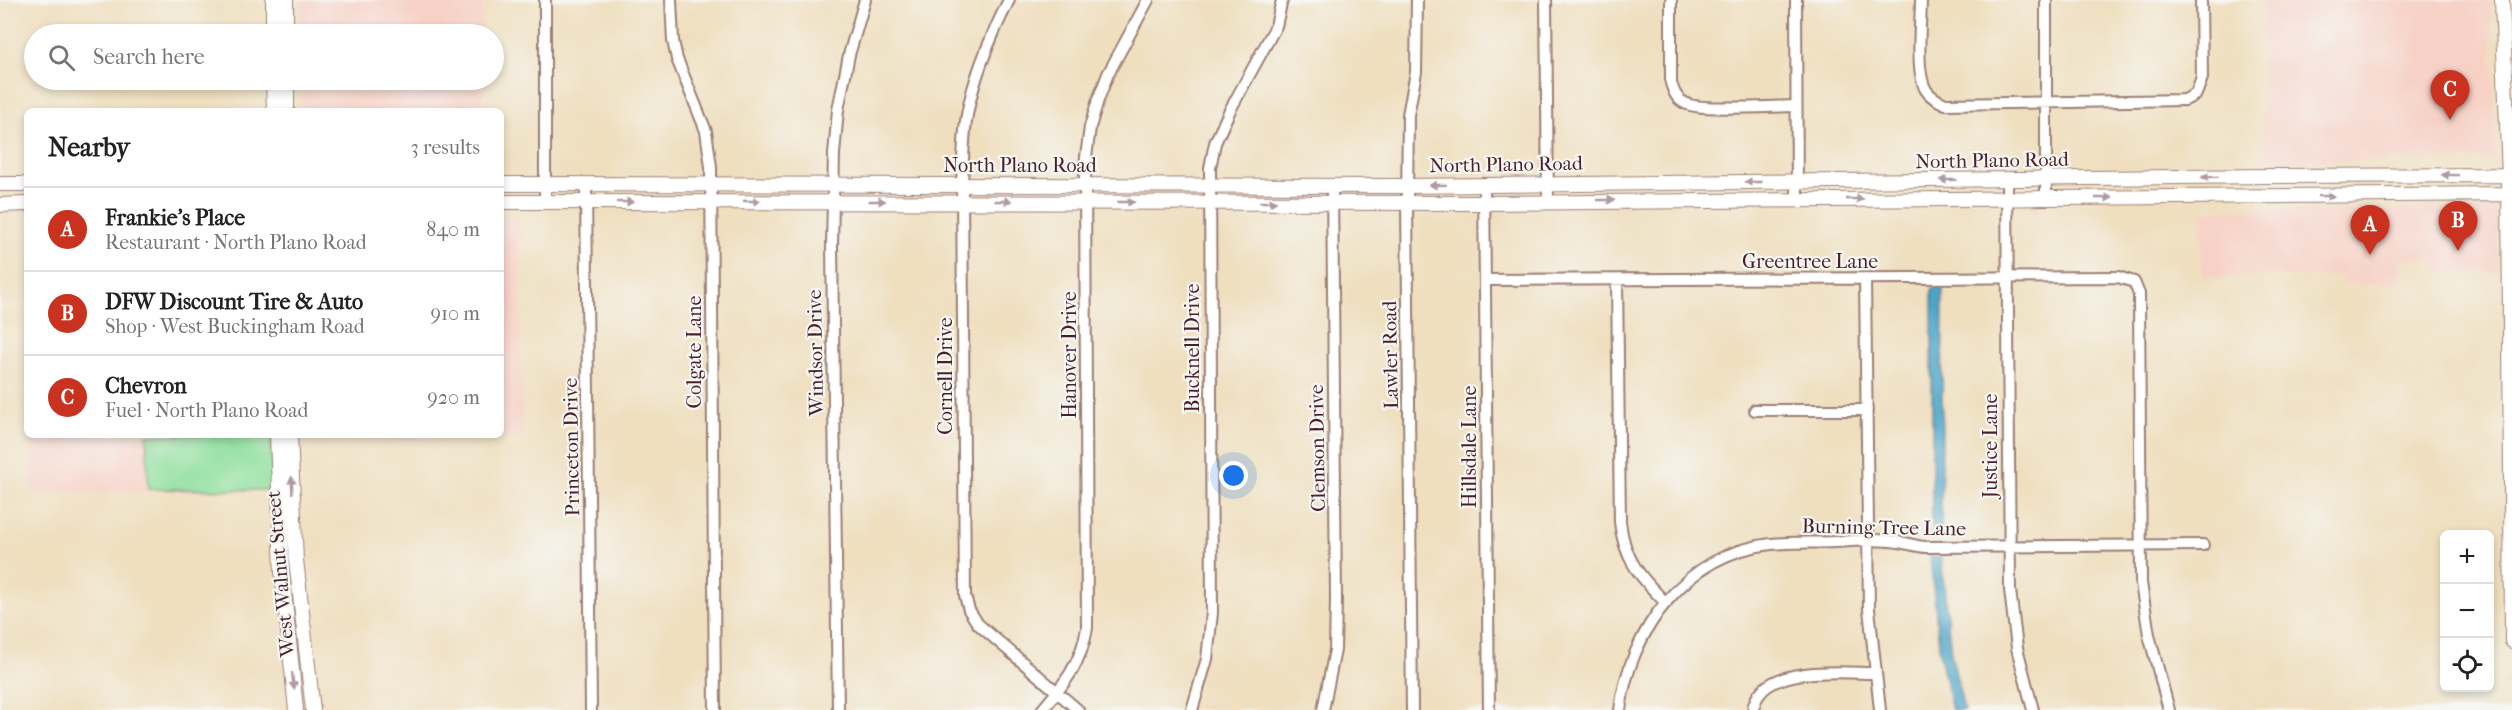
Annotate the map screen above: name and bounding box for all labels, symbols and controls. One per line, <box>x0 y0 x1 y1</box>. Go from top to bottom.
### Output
search box <box>24 24 504 90</box>
icon: search <box>45 41 78 74</box>
text: Search here <box>93 44 205 70</box>
pin: C <box>2430 70 2470 120</box>
text: Nearby <box>48 132 130 163</box>
text: 3 results <box>411 136 480 159</box>
street label: North Plano Road <box>1915 148 2070 173</box>
street label: North Plano Road <box>1429 152 1584 177</box>
street label: North Plano Road <box>943 154 1098 177</box>
one-way arrow <box>2441 170 2460 180</box>
one-way arrow <box>2200 172 2219 181</box>
one-way arrow <box>1939 175 1958 185</box>
one-way arrow <box>1744 177 1763 187</box>
one-way arrow <box>1428 180 1447 190</box>
one-way arrow <box>2317 191 2336 201</box>
one-way arrow <box>2095 193 2114 203</box>
one-way arrow <box>1846 194 1865 204</box>
one-way arrow <box>1597 195 1616 205</box>
one-way arrow <box>743 196 762 206</box>
one-way arrow <box>867 196 886 206</box>
one-way arrow <box>994 196 1013 206</box>
one-way arrow <box>615 197 634 207</box>
one-way arrow <box>1117 197 1136 207</box>
one-way arrow <box>1258 197 1277 207</box>
pin: B <box>2438 202 2478 251</box>
text: Frankie's Place <box>105 205 245 231</box>
pin: A <box>2350 206 2390 255</box>
text: A <box>61 218 74 241</box>
text: 840 m <box>426 218 480 241</box>
text: Restaurant · North Plano Road <box>105 231 367 254</box>
street label: Greentree Lane <box>1742 250 1878 273</box>
street label: Bucknell Drive <box>1181 283 1204 412</box>
text: DFW Discount Tire & Auto <box>105 289 363 315</box>
street label: Windsor Drive <box>803 289 828 418</box>
street label: Hanover Drive <box>1058 291 1081 419</box>
street label: Colgate Lane <box>683 295 706 408</box>
street label: Lawler Road <box>1378 300 1403 409</box>
text: B <box>61 302 74 325</box>
text: 910 m <box>431 302 480 325</box>
text: Shop · West Buckingham Road <box>105 315 365 338</box>
street label: Cornell Drive <box>934 317 957 435</box>
text: Chevron <box>105 373 187 399</box>
street label: Princeton Drive <box>559 377 584 516</box>
street label: Clemson Drive <box>1305 384 1330 512</box>
text: C <box>61 386 74 409</box>
text: 920 m <box>427 386 480 409</box>
street label: Hillsdale Lane <box>1458 386 1481 508</box>
street label: Justice Lane <box>1979 394 2002 500</box>
text: Fuel · North Plano Road <box>105 399 308 422</box>
your location <box>1219 461 1248 490</box>
one-way arrow <box>287 475 296 494</box>
street label: West Walnut Street <box>262 490 299 659</box>
street label: Burning Tree Lane <box>1802 515 1966 540</box>
map controls <box>2440 530 2494 692</box>
button: + <box>2440 530 2494 584</box>
button: − <box>2440 584 2494 638</box>
button: locate <box>2440 638 2494 692</box>
one-way arrow <box>288 671 298 690</box>

